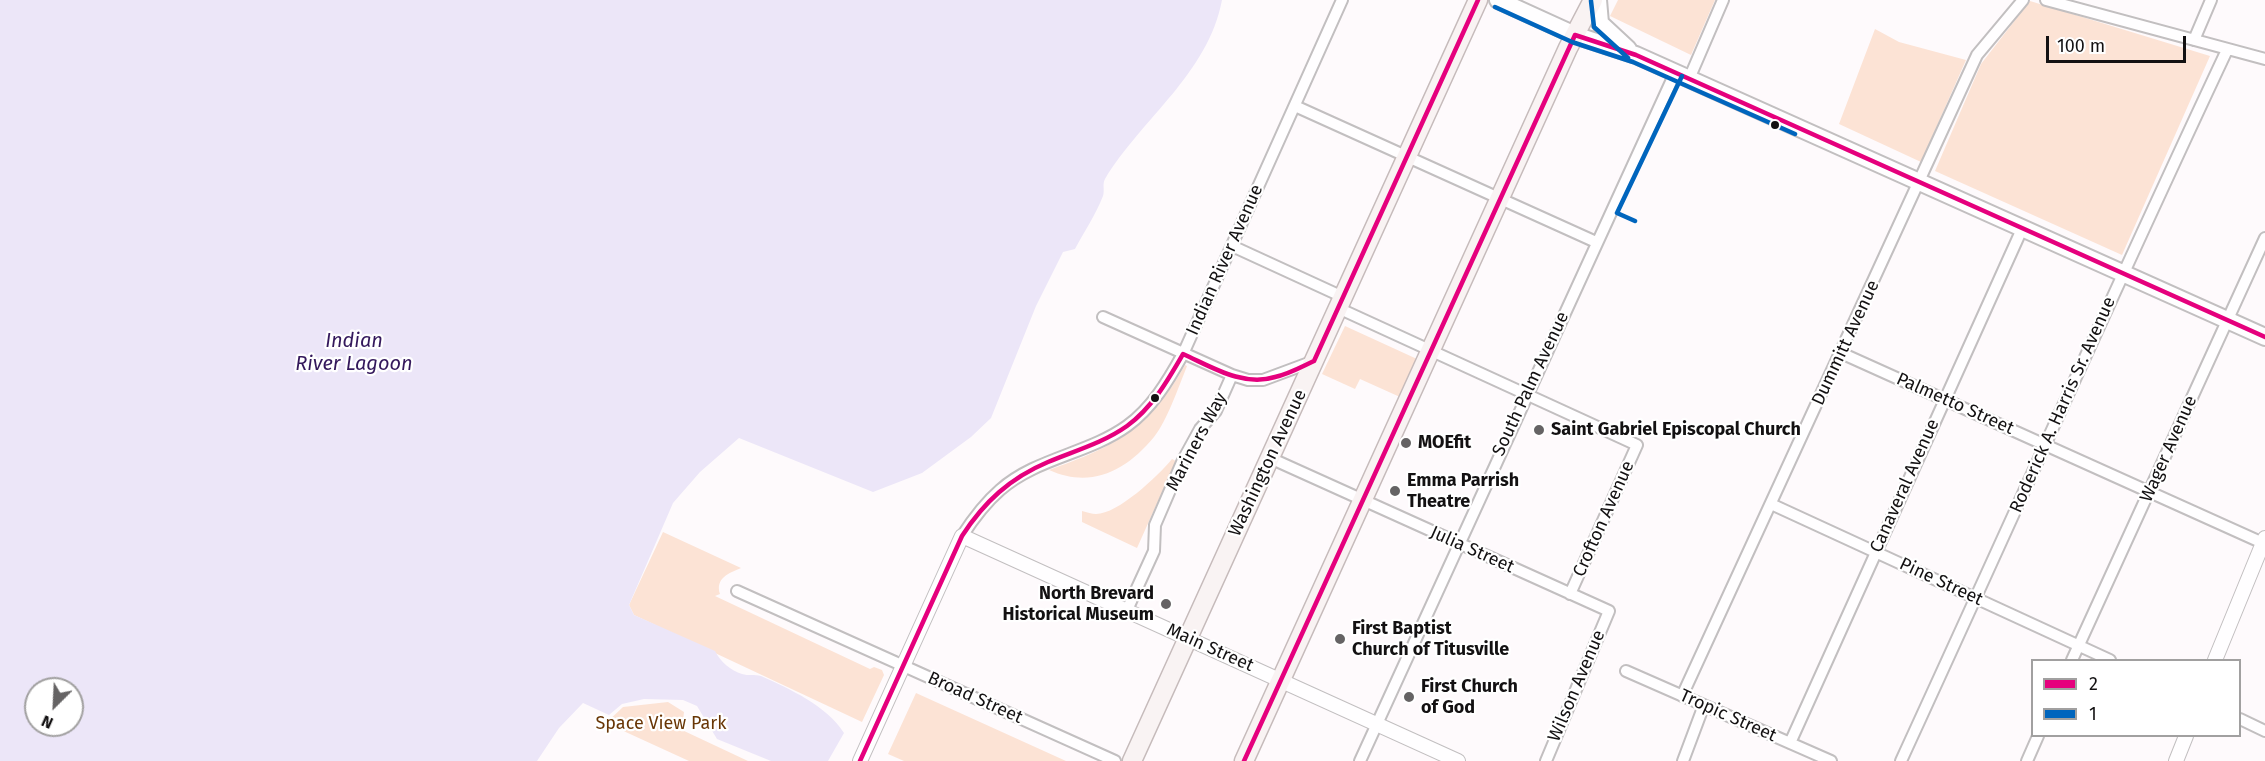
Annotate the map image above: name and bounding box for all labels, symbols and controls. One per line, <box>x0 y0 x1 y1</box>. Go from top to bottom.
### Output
scale bar <box>2049 24 2188 62</box>
text: 100 m <box>2057 35 2105 57</box>
unlabelled marker <box>1769 119 1781 131</box>
street label: Indian River Avenue <box>1182 181 1268 339</box>
street label: Dummitt Avenue <box>1808 277 1884 409</box>
street label: Roderick A. Harris Sr. Avenue <box>2006 294 2120 516</box>
street label: South Palm Avenue <box>1488 308 1574 460</box>
water label: Indian River Lagoon <box>295 329 413 376</box>
street label: Palmetto Street <box>1893 368 2017 440</box>
street label: Washington Avenue <box>1224 386 1312 540</box>
street label: Mariners Way <box>1162 389 1232 495</box>
unlabelled marker <box>1149 392 1161 404</box>
street label: Wager Avenue <box>2136 392 2202 506</box>
street label: Canaveral Avenue <box>1866 416 1944 556</box>
place label: Saint Gabriel Episcopal Church <box>1551 419 1801 441</box>
marker: Saint Gabriel Episcopal Church <box>1532 423 1546 437</box>
place label: MOEfit <box>1418 432 1471 454</box>
marker: MOEfit <box>1399 436 1413 450</box>
street label: Crofton Avenue <box>1569 458 1639 580</box>
place label: Emma Parrish Theatre <box>1407 470 1519 512</box>
marker: Emma Parrish Theatre <box>1388 484 1402 498</box>
street label: Julia Street <box>1427 522 1517 578</box>
street label: Pine Street <box>1896 553 1986 611</box>
place label: North Brevard Historical Museum <box>1002 583 1154 626</box>
marker: North Brevard Historical Museum <box>1159 597 1173 611</box>
place label: First Baptist Church of Titusville <box>1352 618 1509 660</box>
street label: Main Street <box>1163 619 1257 677</box>
street label: Wilson Avenue <box>1544 627 1610 745</box>
marker: First Baptist Church of Titusville <box>1333 632 1347 646</box>
legend <box>2031 659 2241 737</box>
street label: Broad Street <box>924 667 1026 729</box>
text: 2 <box>2089 673 2098 695</box>
place label: First Church of God <box>1421 676 1518 718</box>
north arrow <box>24 677 84 737</box>
street label: Tropic Street <box>1676 685 1780 747</box>
marker: First Church of God <box>1402 690 1416 704</box>
text: 1 <box>2089 703 2097 725</box>
text: N <box>39 711 56 733</box>
park label: Space View Park <box>596 713 726 735</box>

